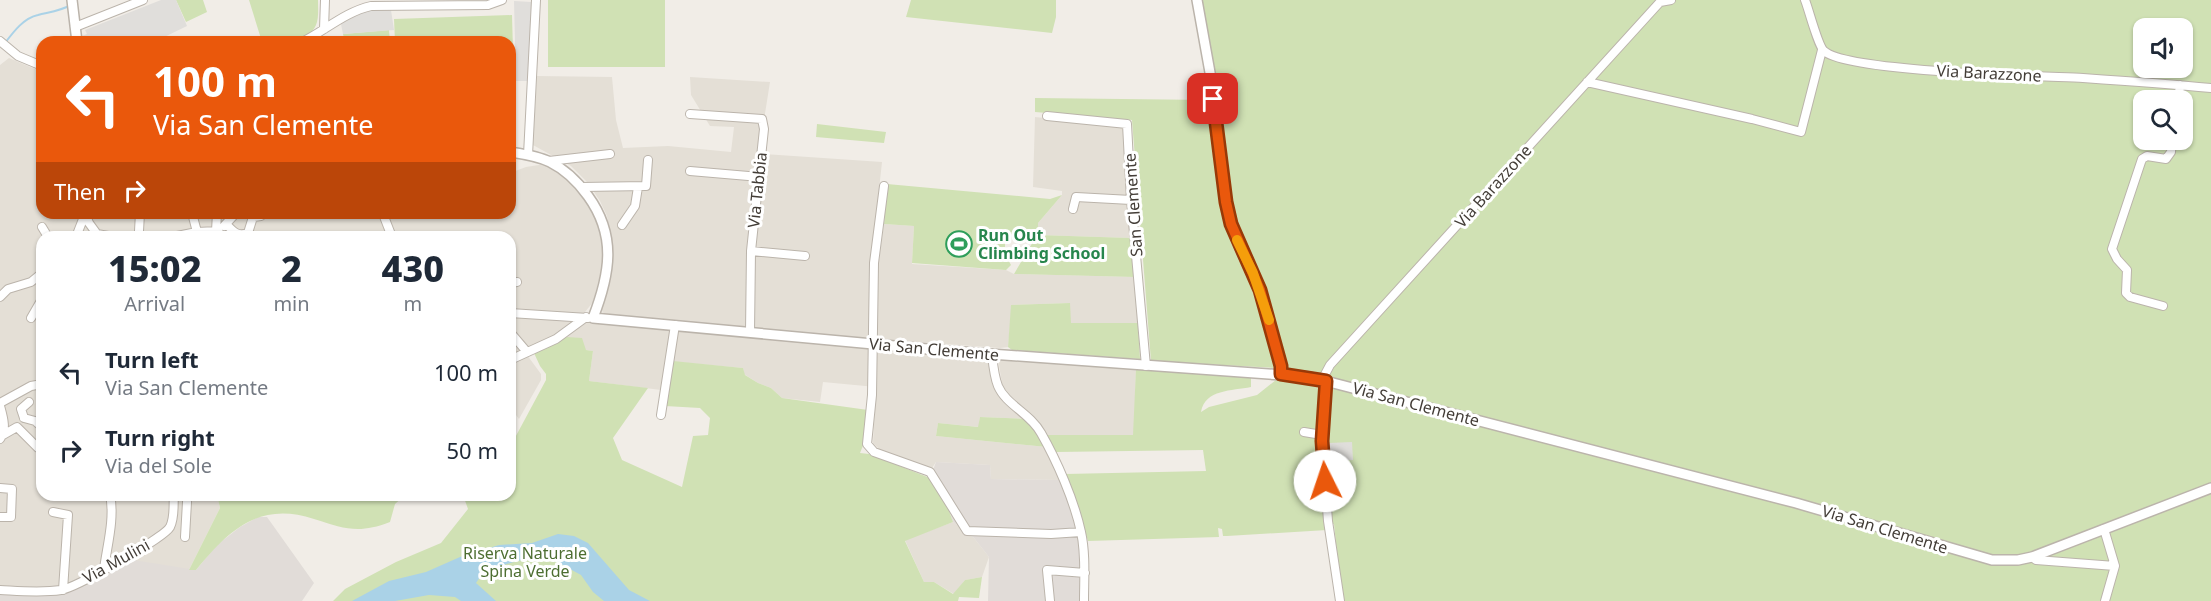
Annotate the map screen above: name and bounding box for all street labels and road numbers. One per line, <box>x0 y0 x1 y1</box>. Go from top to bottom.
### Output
street label: Via Barazzone <box>1936 59 2042 87</box>
street label: Via Barazzone <box>1450 140 1536 232</box>
street label: Via Tabbia <box>742 151 772 229</box>
street label: San Clemente <box>1118 152 1148 258</box>
street label: Via San Clemente <box>868 332 1000 366</box>
street label: Via San Clemente <box>1350 376 1482 432</box>
street label: Via San Clemente <box>1819 499 1951 559</box>
street label: Via Mulini <box>79 534 153 588</box>

